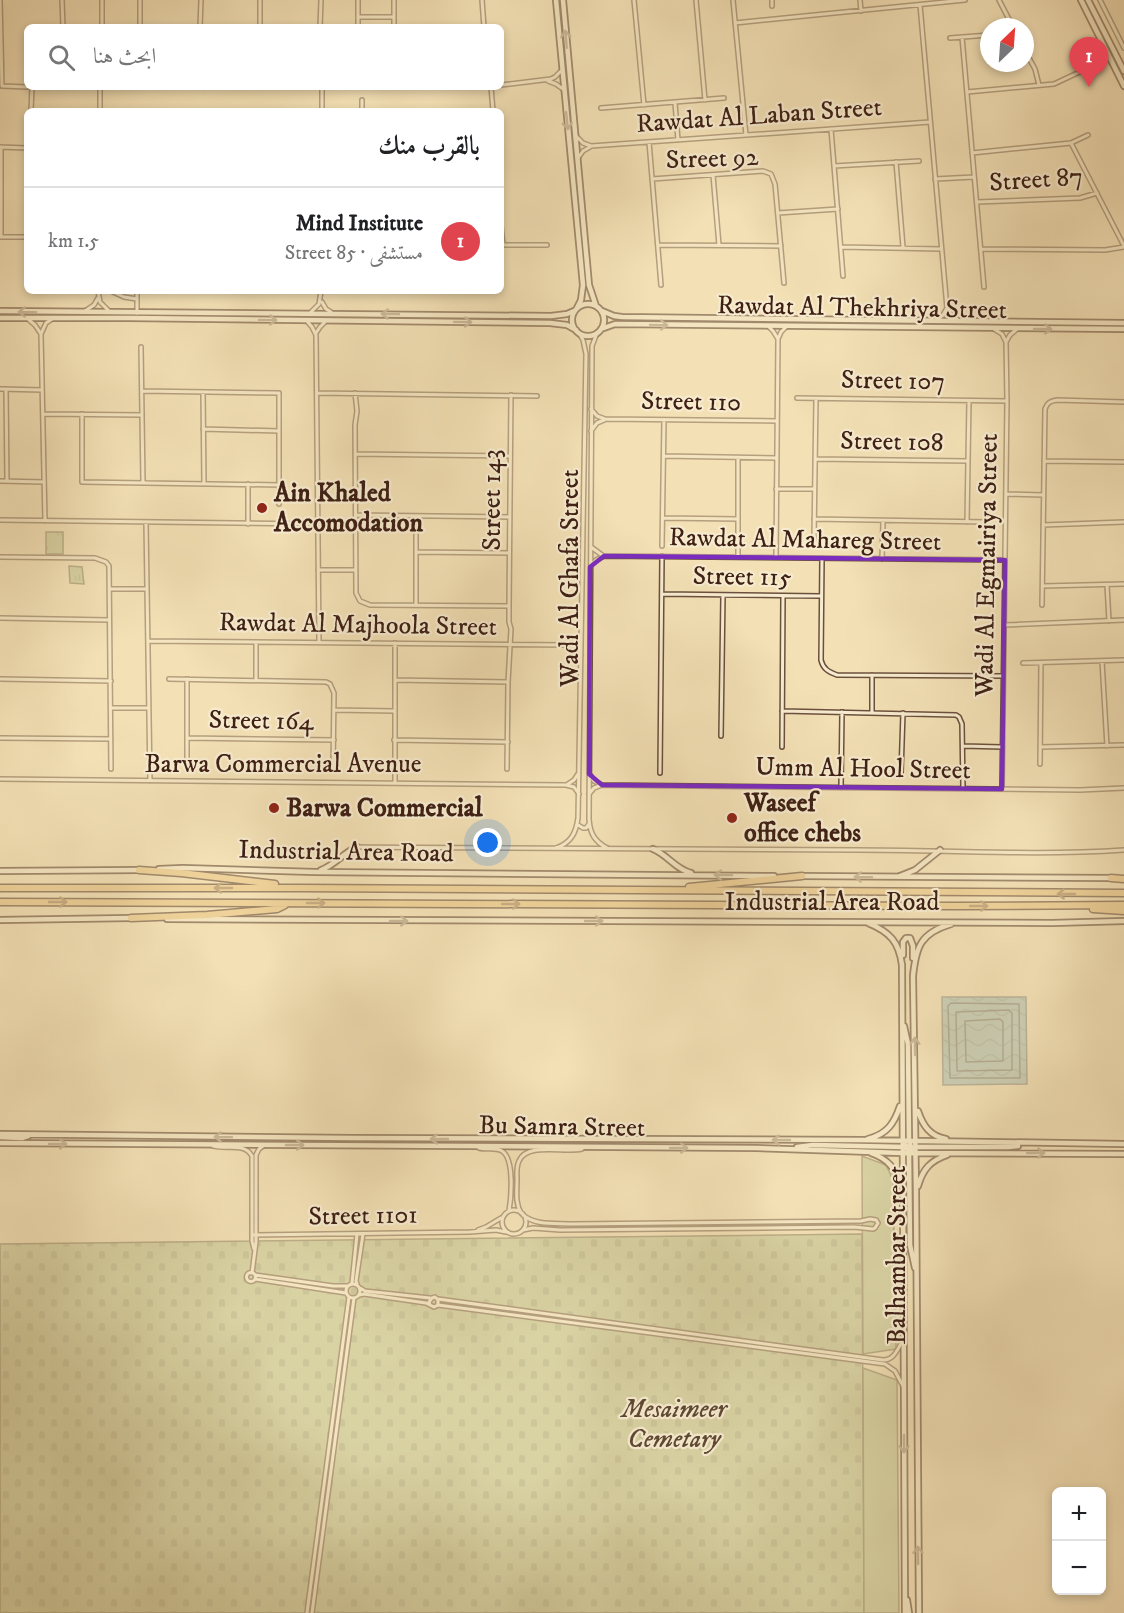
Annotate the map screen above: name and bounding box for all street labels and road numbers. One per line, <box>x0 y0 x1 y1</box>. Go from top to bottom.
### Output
street label: Rawdat Al Laban Street <box>635 91 883 141</box>
street label: Street 92 <box>665 141 759 177</box>
street label: Street 87 <box>988 160 1084 200</box>
street label: Rawdat Al Thekhriya Street <box>717 289 1007 327</box>
street label: Street 107 <box>841 364 945 398</box>
street label: Street 110 <box>641 385 741 419</box>
street label: Street 108 <box>840 425 944 459</box>
street label: Wadi Al Egmairiya Street <box>968 433 1006 698</box>
street label: Street 143 <box>476 449 509 551</box>
street label: Wadi Al Ghafa Street <box>554 469 587 688</box>
street label: Rawdat Al Mahareg Street <box>669 521 941 559</box>
street label: Street 115 <box>692 560 792 594</box>
street label: Rawdat Al Majhoola Street <box>219 606 497 644</box>
street label: Street 164 <box>208 704 315 738</box>
street label: Barwa Commercial Avenue <box>144 748 422 781</box>
street label: Umm Al Hool Street <box>755 751 971 787</box>
street label: Industrial Area Road <box>238 834 454 870</box>
street label: Industrial Area Road <box>724 886 940 919</box>
street label: Bu Samra Street <box>478 1109 646 1145</box>
street label: Balhambar Street <box>881 1165 914 1345</box>
street label: Street 1101 <box>308 1199 418 1233</box>

